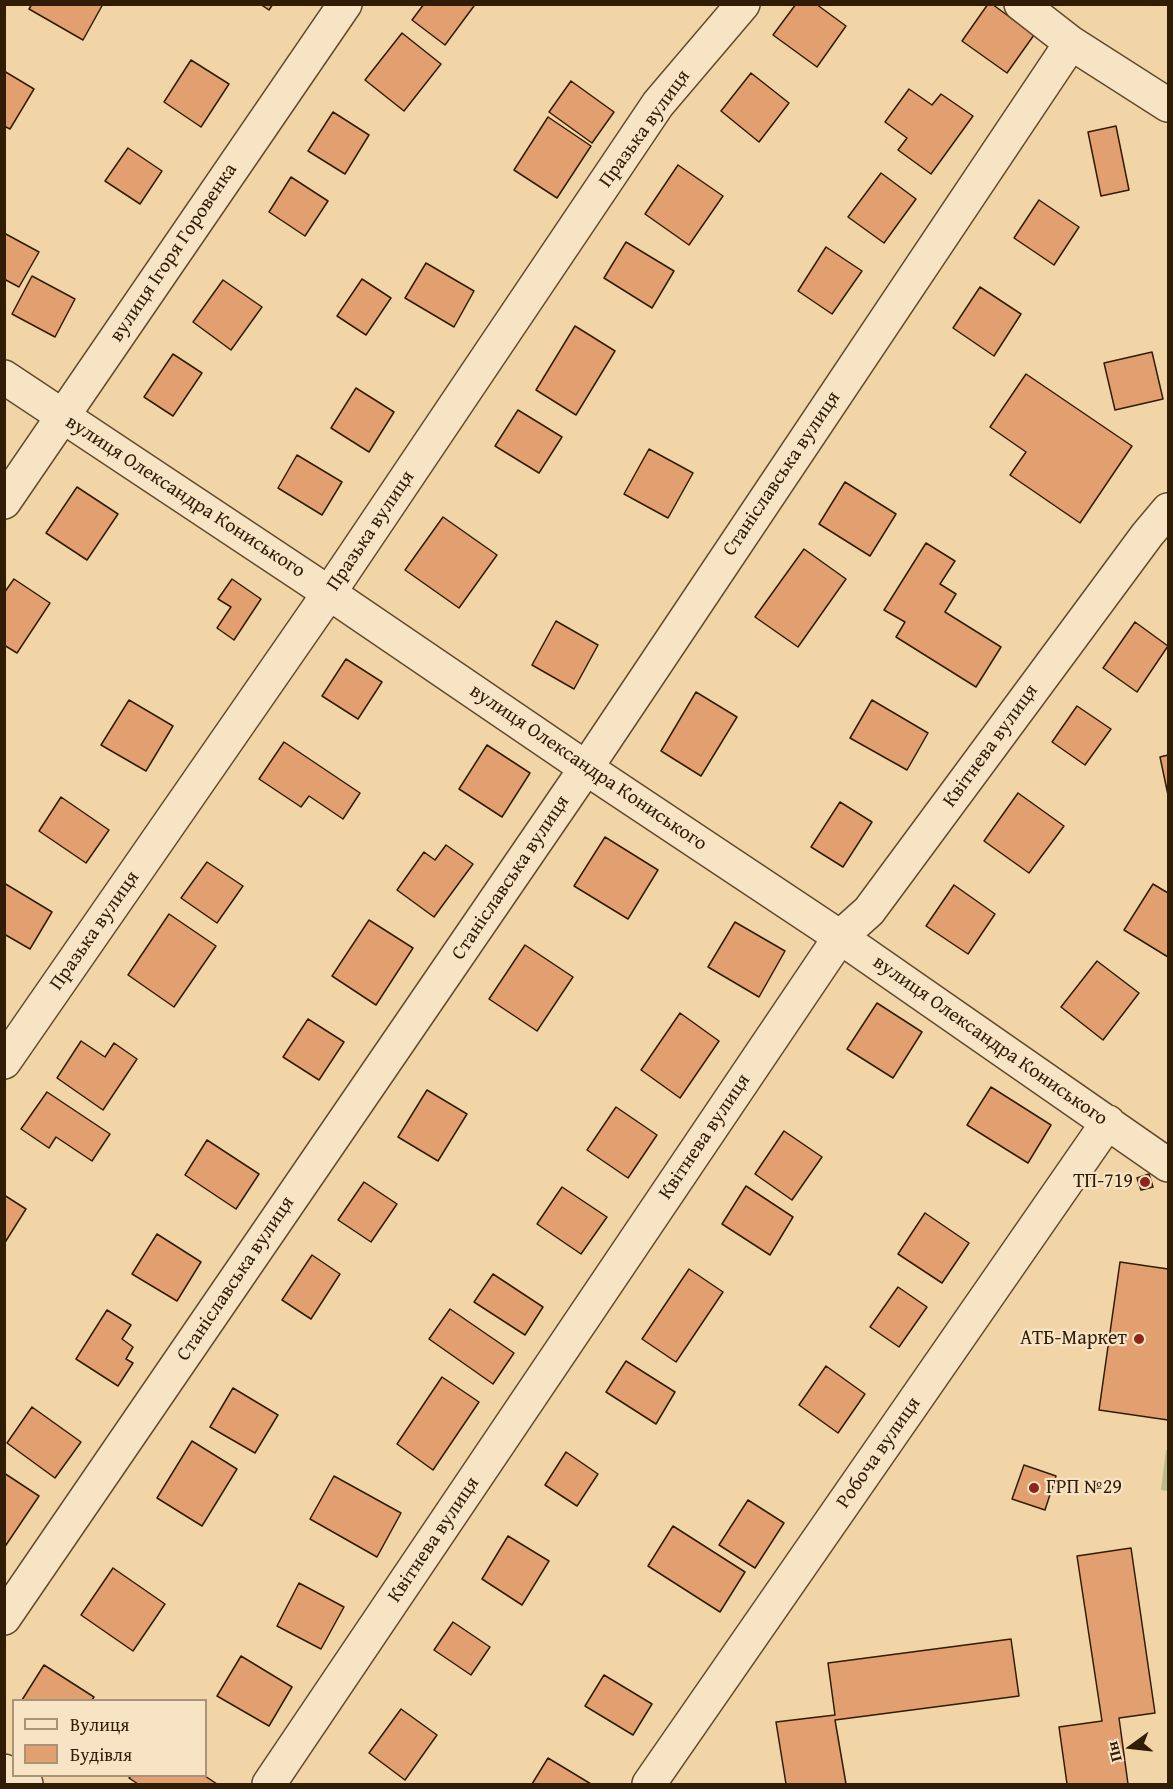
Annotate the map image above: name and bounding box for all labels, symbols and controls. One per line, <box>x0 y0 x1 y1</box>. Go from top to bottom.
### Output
street label: Празька вулиця <box>594 65 696 193</box>
street label: вулиця Ігоря Горовенка <box>105 159 243 347</box>
street label: Станіславська вулиця <box>718 387 846 561</box>
street label: вулиця Олександра Кониського <box>61 410 309 584</box>
street label: Празька вулиця <box>322 466 420 596</box>
street label: вулиця Олександра Кониського <box>465 679 711 857</box>
street label: Квітнева вулиця <box>938 680 1044 812</box>
street label: Станіславська вулиця <box>447 791 575 965</box>
street label: Празька вулиця <box>45 867 145 995</box>
street label: вулиця Олександра Кониського <box>868 951 1112 1131</box>
street label: Квітнева вулиця <box>654 1070 756 1204</box>
place label: ТП-719 <box>1073 1170 1133 1194</box>
marker: ТП-719 <box>1138 1175 1152 1189</box>
street label: Станіславська вулиця <box>172 1192 300 1366</box>
place label: АТБ-Маркет <box>1020 1327 1127 1351</box>
marker: АТБ-Маркет <box>1132 1332 1146 1346</box>
street label: Робоча вулиця <box>832 1393 926 1513</box>
street label: Квітнева вулиця <box>383 1473 485 1607</box>
place label: ГРП №29 <box>1046 1476 1122 1500</box>
marker: ГРП №29 <box>1027 1481 1041 1495</box>
legend <box>12 1699 207 1777</box>
text: Вулиця <box>70 1711 129 1738</box>
north arrow <box>1101 1717 1161 1777</box>
text: Пн <box>1099 1739 1128 1765</box>
text: Будівля <box>70 1741 132 1768</box>

